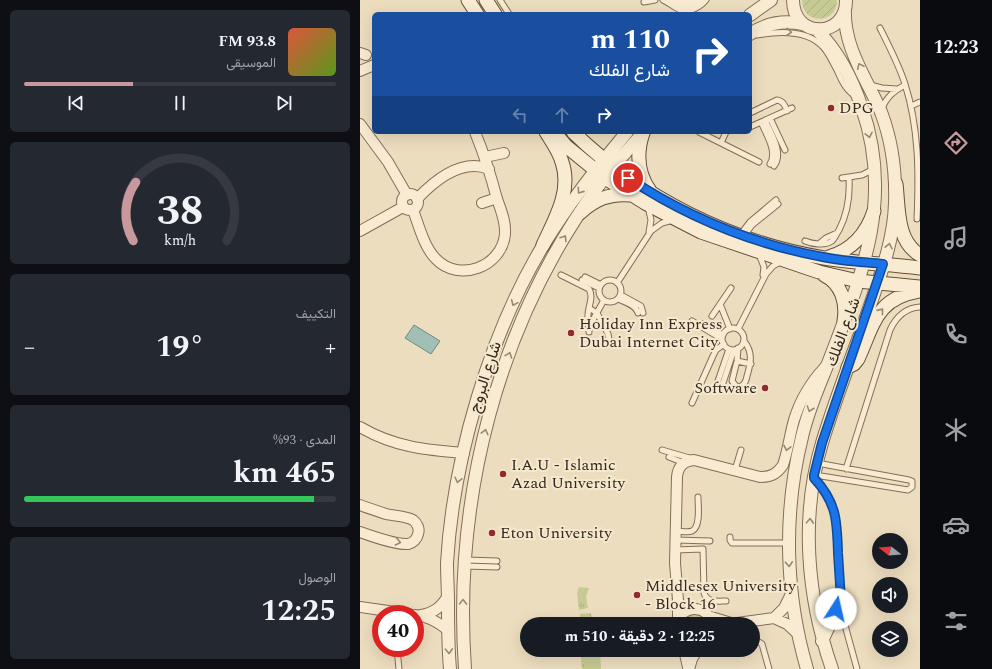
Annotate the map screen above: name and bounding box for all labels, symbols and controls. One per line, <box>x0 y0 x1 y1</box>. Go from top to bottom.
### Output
text: 110 m <box>591 18 670 61</box>
icon: right <box>684 28 736 80</box>
one-way arrow <box>786 28 792 37</box>
text: 93.8 FM <box>219 30 276 53</box>
text: 12:23 <box>933 34 979 61</box>
text: الموسيقى <box>226 53 276 73</box>
text: شارع الفلك <box>589 57 670 84</box>
one-way arrow <box>857 63 865 71</box>
icon: previous <box>65 92 87 114</box>
icon: pause <box>169 92 191 114</box>
icon: next <box>273 92 295 114</box>
place label: DPG <box>839 96 874 120</box>
marker: DPG <box>826 103 836 113</box>
icon: left <box>509 104 531 126</box>
icon: ahead <box>551 104 573 126</box>
icon: right <box>593 104 615 126</box>
icon: directions <box>942 129 970 157</box>
one-way arrow <box>865 132 873 138</box>
pin <box>611 161 645 195</box>
icon: arrive <box>617 167 639 189</box>
text: 38 <box>157 179 203 242</box>
one-way arrow <box>577 187 585 194</box>
icon: music <box>942 224 970 252</box>
text: km/h <box>164 229 196 251</box>
one-way arrow <box>560 235 567 242</box>
one-way arrow <box>884 242 892 249</box>
street label: شارع الفلك <box>819 294 867 370</box>
one-way arrow <box>511 298 519 306</box>
text: التكييف <box>296 304 336 324</box>
one-way arrow <box>877 308 884 315</box>
place label: Holiday Inn Express Dubai Internet City <box>579 312 723 354</box>
icon: phone <box>942 320 970 348</box>
text: 19° <box>156 324 204 370</box>
marker: Holiday Inn Express Dubai Internet City <box>566 328 576 338</box>
text: − <box>24 331 35 364</box>
text: + <box>325 331 336 364</box>
street label: شارع البروج <box>462 338 508 416</box>
one-way arrow <box>504 352 512 359</box>
place label: Software <box>694 376 757 400</box>
marker: Software <box>760 383 770 393</box>
one-way arrow <box>806 405 815 412</box>
icon: climate <box>942 416 970 444</box>
one-way arrow <box>480 429 489 436</box>
text: المدى · 93% <box>273 430 336 450</box>
one-way arrow <box>784 445 792 452</box>
text: 465 km <box>233 450 336 496</box>
place label: I.A.U - Islamic Azad University <box>511 453 626 495</box>
marker: I.A.U - Islamic Azad University <box>498 469 508 479</box>
one-way arrow <box>454 476 462 483</box>
icon: car <box>942 511 970 539</box>
one-way arrow <box>805 518 814 524</box>
place label: Eton University <box>500 521 613 545</box>
marker: Eton University <box>487 528 497 538</box>
north arrow <box>872 533 908 569</box>
map controls <box>872 533 908 657</box>
one-way arrow <box>394 538 401 546</box>
one-way arrow <box>785 561 794 567</box>
text: الوصول <box>298 568 336 588</box>
place label: Middlesex University - Block 16 <box>645 574 797 616</box>
button: sound <box>872 577 908 613</box>
text: 12:25 <box>261 588 336 634</box>
position arrow <box>815 588 857 630</box>
marker: Middlesex University - Block 16 <box>632 590 642 600</box>
one-way arrow <box>458 599 467 605</box>
speed limit sign: 40 <box>372 605 424 657</box>
icon: filters <box>942 607 970 635</box>
button: layers <box>872 621 908 657</box>
text: 12:25 · 2 دقيقة · 510 m <box>565 625 715 648</box>
one-way arrow <box>445 648 453 654</box>

